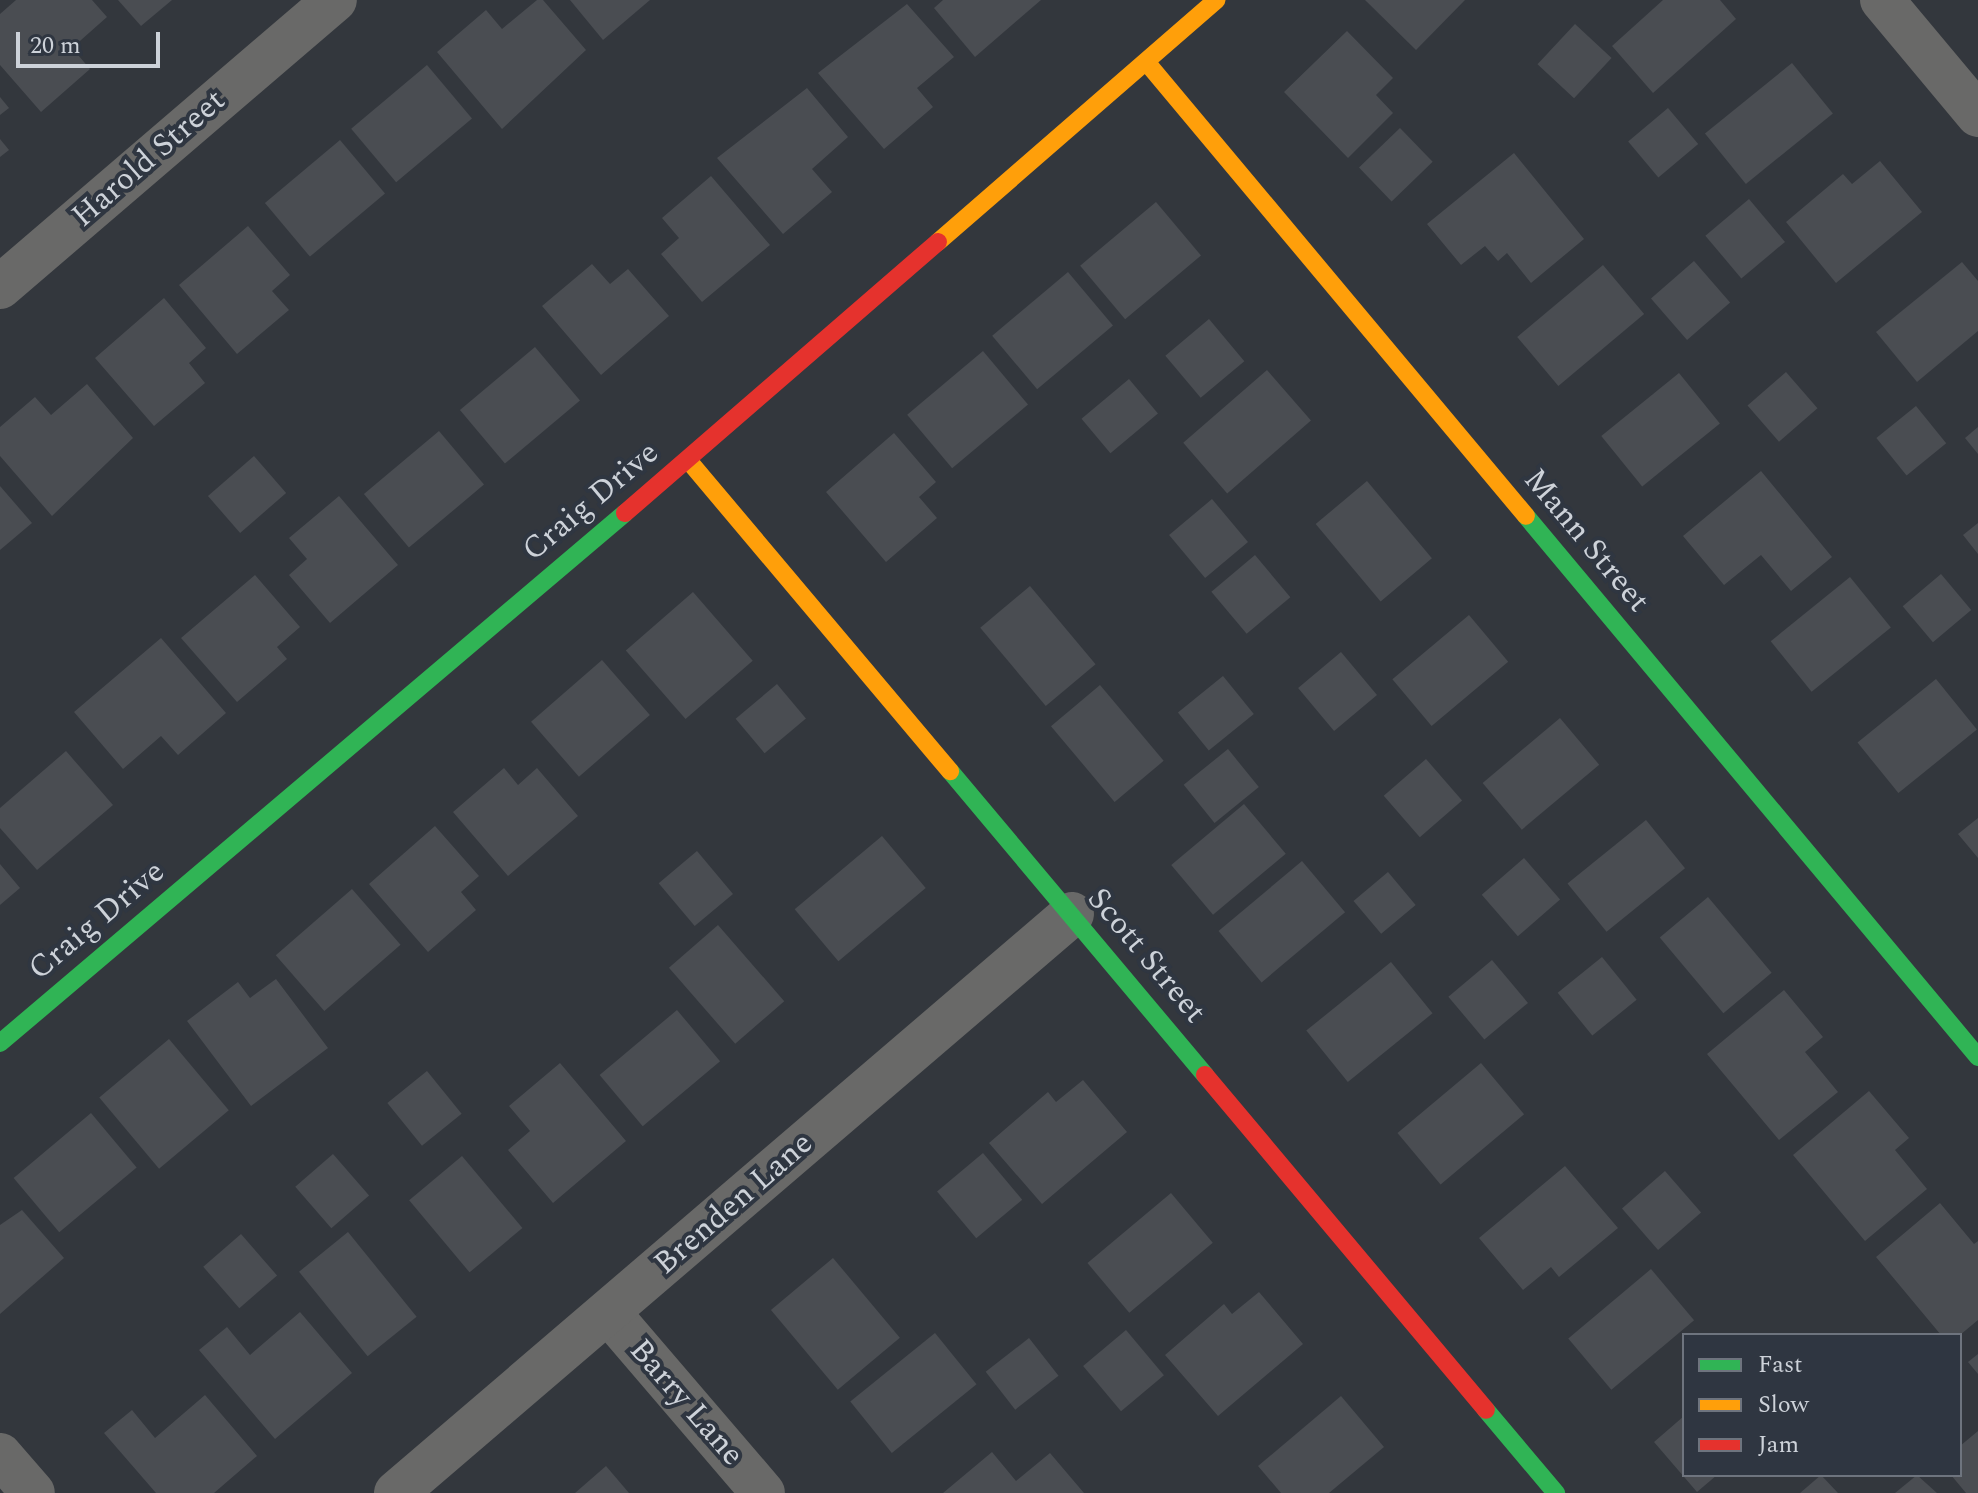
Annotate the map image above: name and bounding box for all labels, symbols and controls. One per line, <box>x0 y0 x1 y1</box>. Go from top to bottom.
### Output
scale bar <box>20 16 164 66</box>
text: 20 m <box>30 28 81 64</box>
street label: Harold Street <box>64 82 234 236</box>
street label: Craig Drive <box>515 434 667 570</box>
street label: Mann Street <box>1515 461 1657 621</box>
street label: Craig Drive <box>21 853 173 989</box>
street label: Scott Street <box>1078 881 1214 1031</box>
street label: Brenden Lane <box>647 1125 821 1283</box>
street label: Barry Lane <box>621 1332 751 1474</box>
legend <box>1682 1333 1962 1477</box>
text: Fast <box>1758 1347 1803 1383</box>
text: Slow <box>1758 1387 1809 1423</box>
text: Jam <box>1758 1427 1799 1463</box>

